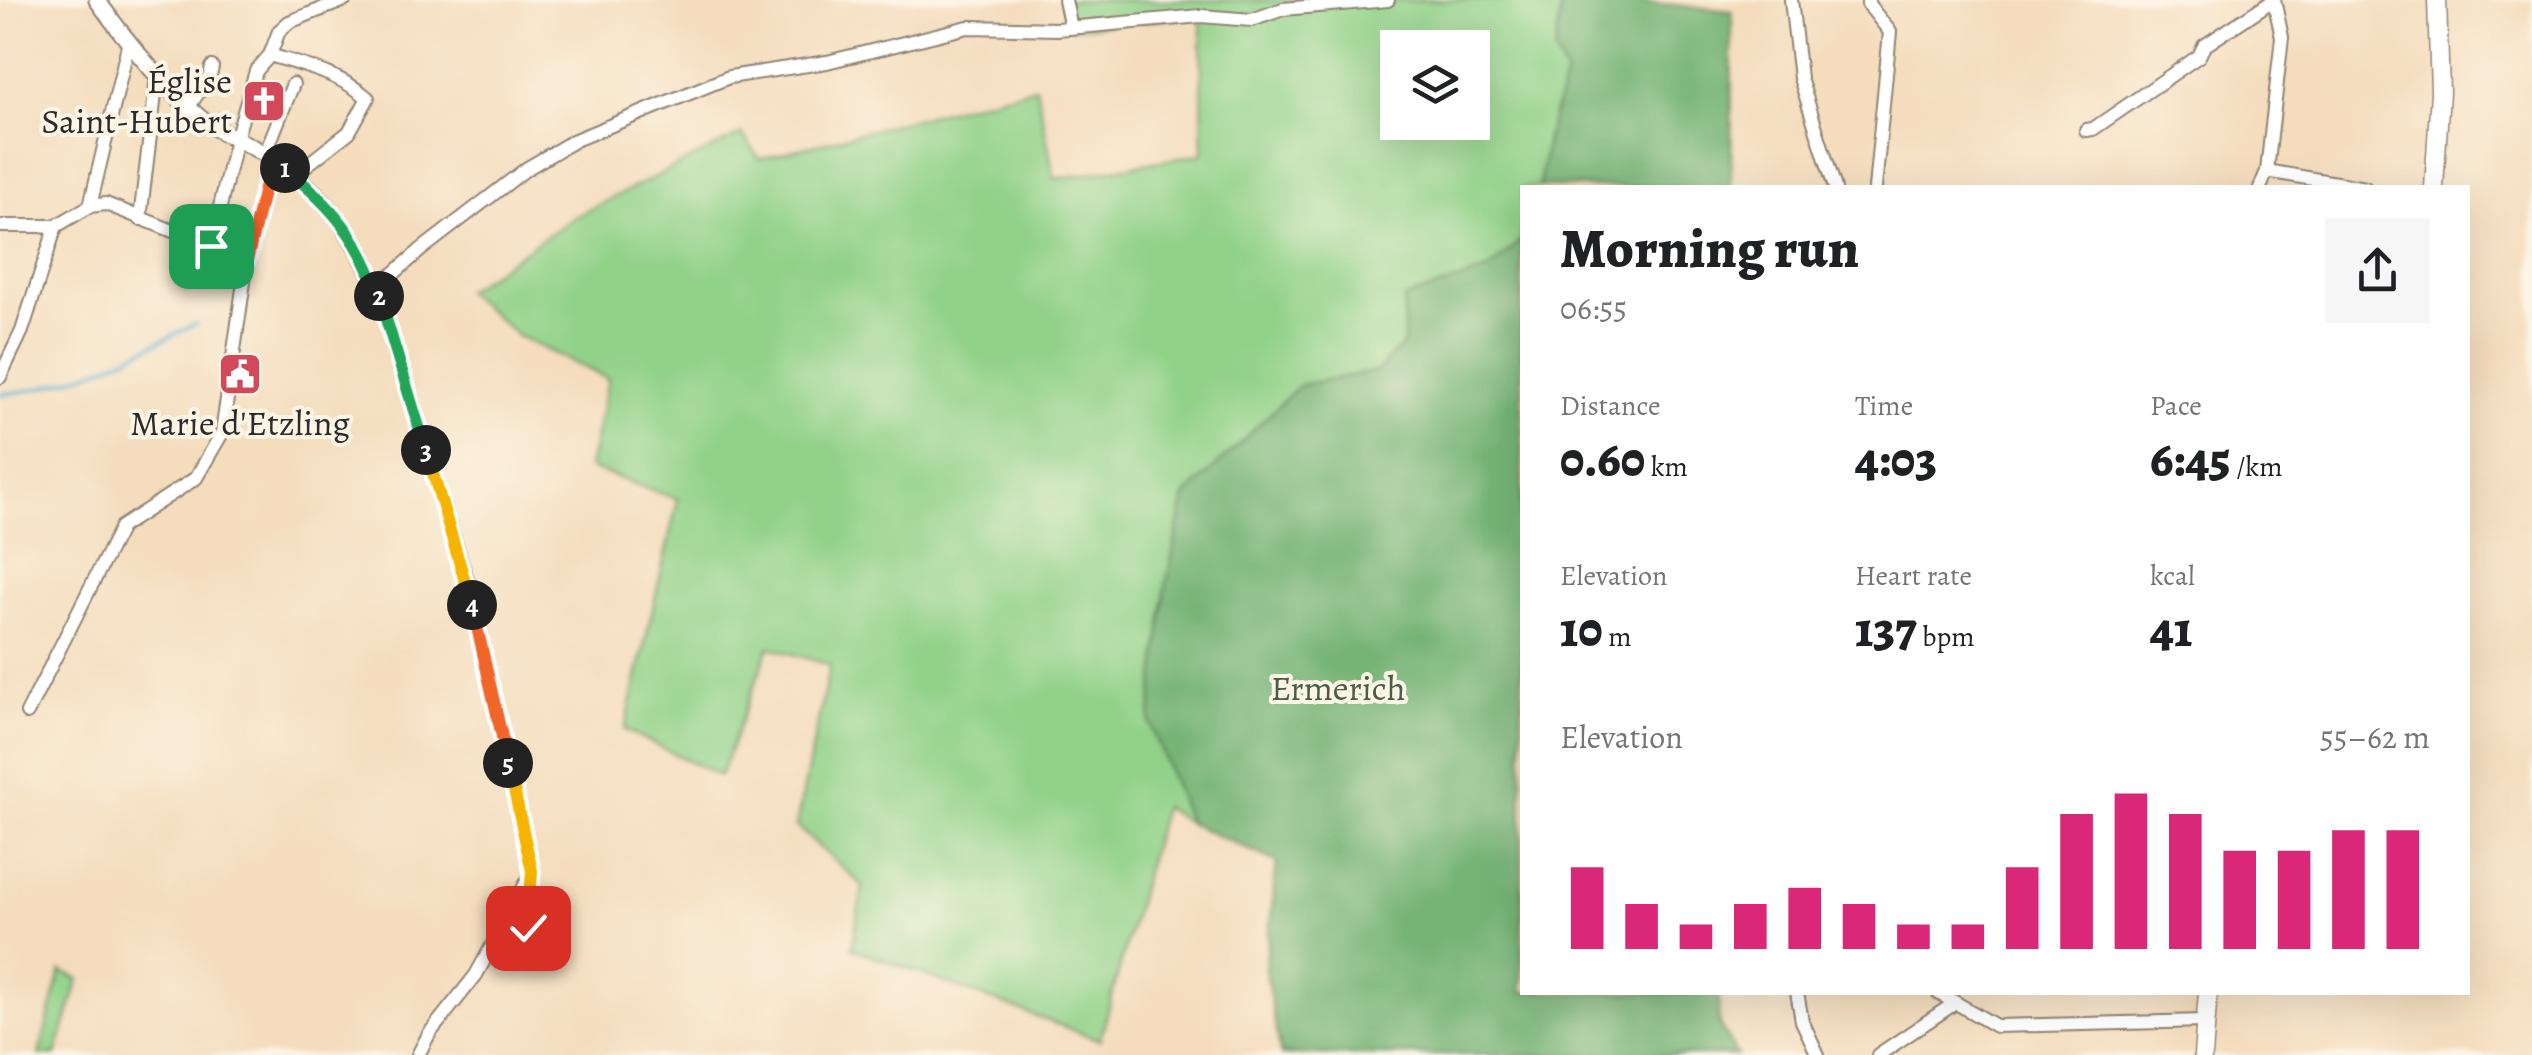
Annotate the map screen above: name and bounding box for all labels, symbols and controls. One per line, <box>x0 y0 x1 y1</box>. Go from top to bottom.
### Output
map controls <box>1380 30 1490 140</box>
button: layers <box>1380 30 1490 140</box>
place label: Église Saint-Hubert <box>41 57 232 145</box>
church icon: Église Saint-Hubert <box>241 78 287 124</box>
pin: 1 <box>260 143 310 193</box>
text: 1 <box>280 149 290 187</box>
pin <box>169 204 254 289</box>
text: Morning run <box>1560 211 1859 286</box>
button: share <box>2325 218 2430 323</box>
icon: arrive <box>184 219 239 274</box>
pin: 2 <box>354 271 404 321</box>
text: 2 <box>372 277 386 315</box>
text: 06:55 <box>1560 286 1627 330</box>
public building icon: Marie d'Etzling <box>217 351 263 397</box>
text: Distance <box>1560 387 1660 425</box>
text: Time <box>1855 387 1913 425</box>
text: Pace <box>2150 387 2202 425</box>
place label: Marie d'Etzling <box>130 399 350 447</box>
pin: 3 <box>401 425 451 475</box>
text: 0.60 <box>1560 425 1645 493</box>
text: 4:03 <box>1855 425 1937 493</box>
text: 6:45 <box>2150 425 2231 493</box>
text: 3 <box>420 431 432 469</box>
text: km <box>1645 448 1688 486</box>
text: /km <box>2231 448 2283 486</box>
text: Elevation <box>1560 557 1667 595</box>
text: Heart rate <box>1855 557 1972 595</box>
text: kcal <box>2150 557 2195 595</box>
pin: 4 <box>447 580 497 630</box>
text: 4 <box>465 586 479 624</box>
text: 10 <box>1560 595 1603 663</box>
text: 137 <box>1855 595 1917 663</box>
text: 41 <box>2150 595 2192 663</box>
text: m <box>1603 618 1632 656</box>
text: bpm <box>1917 618 1975 656</box>
park label: Ermerich <box>1271 664 1405 712</box>
text: Elevation <box>1560 715 1683 759</box>
text: 55–62 m <box>2320 715 2430 759</box>
pin: 5 <box>483 738 533 788</box>
text: 5 <box>502 744 514 782</box>
pin <box>486 886 571 971</box>
icon: check <box>501 901 556 956</box>

